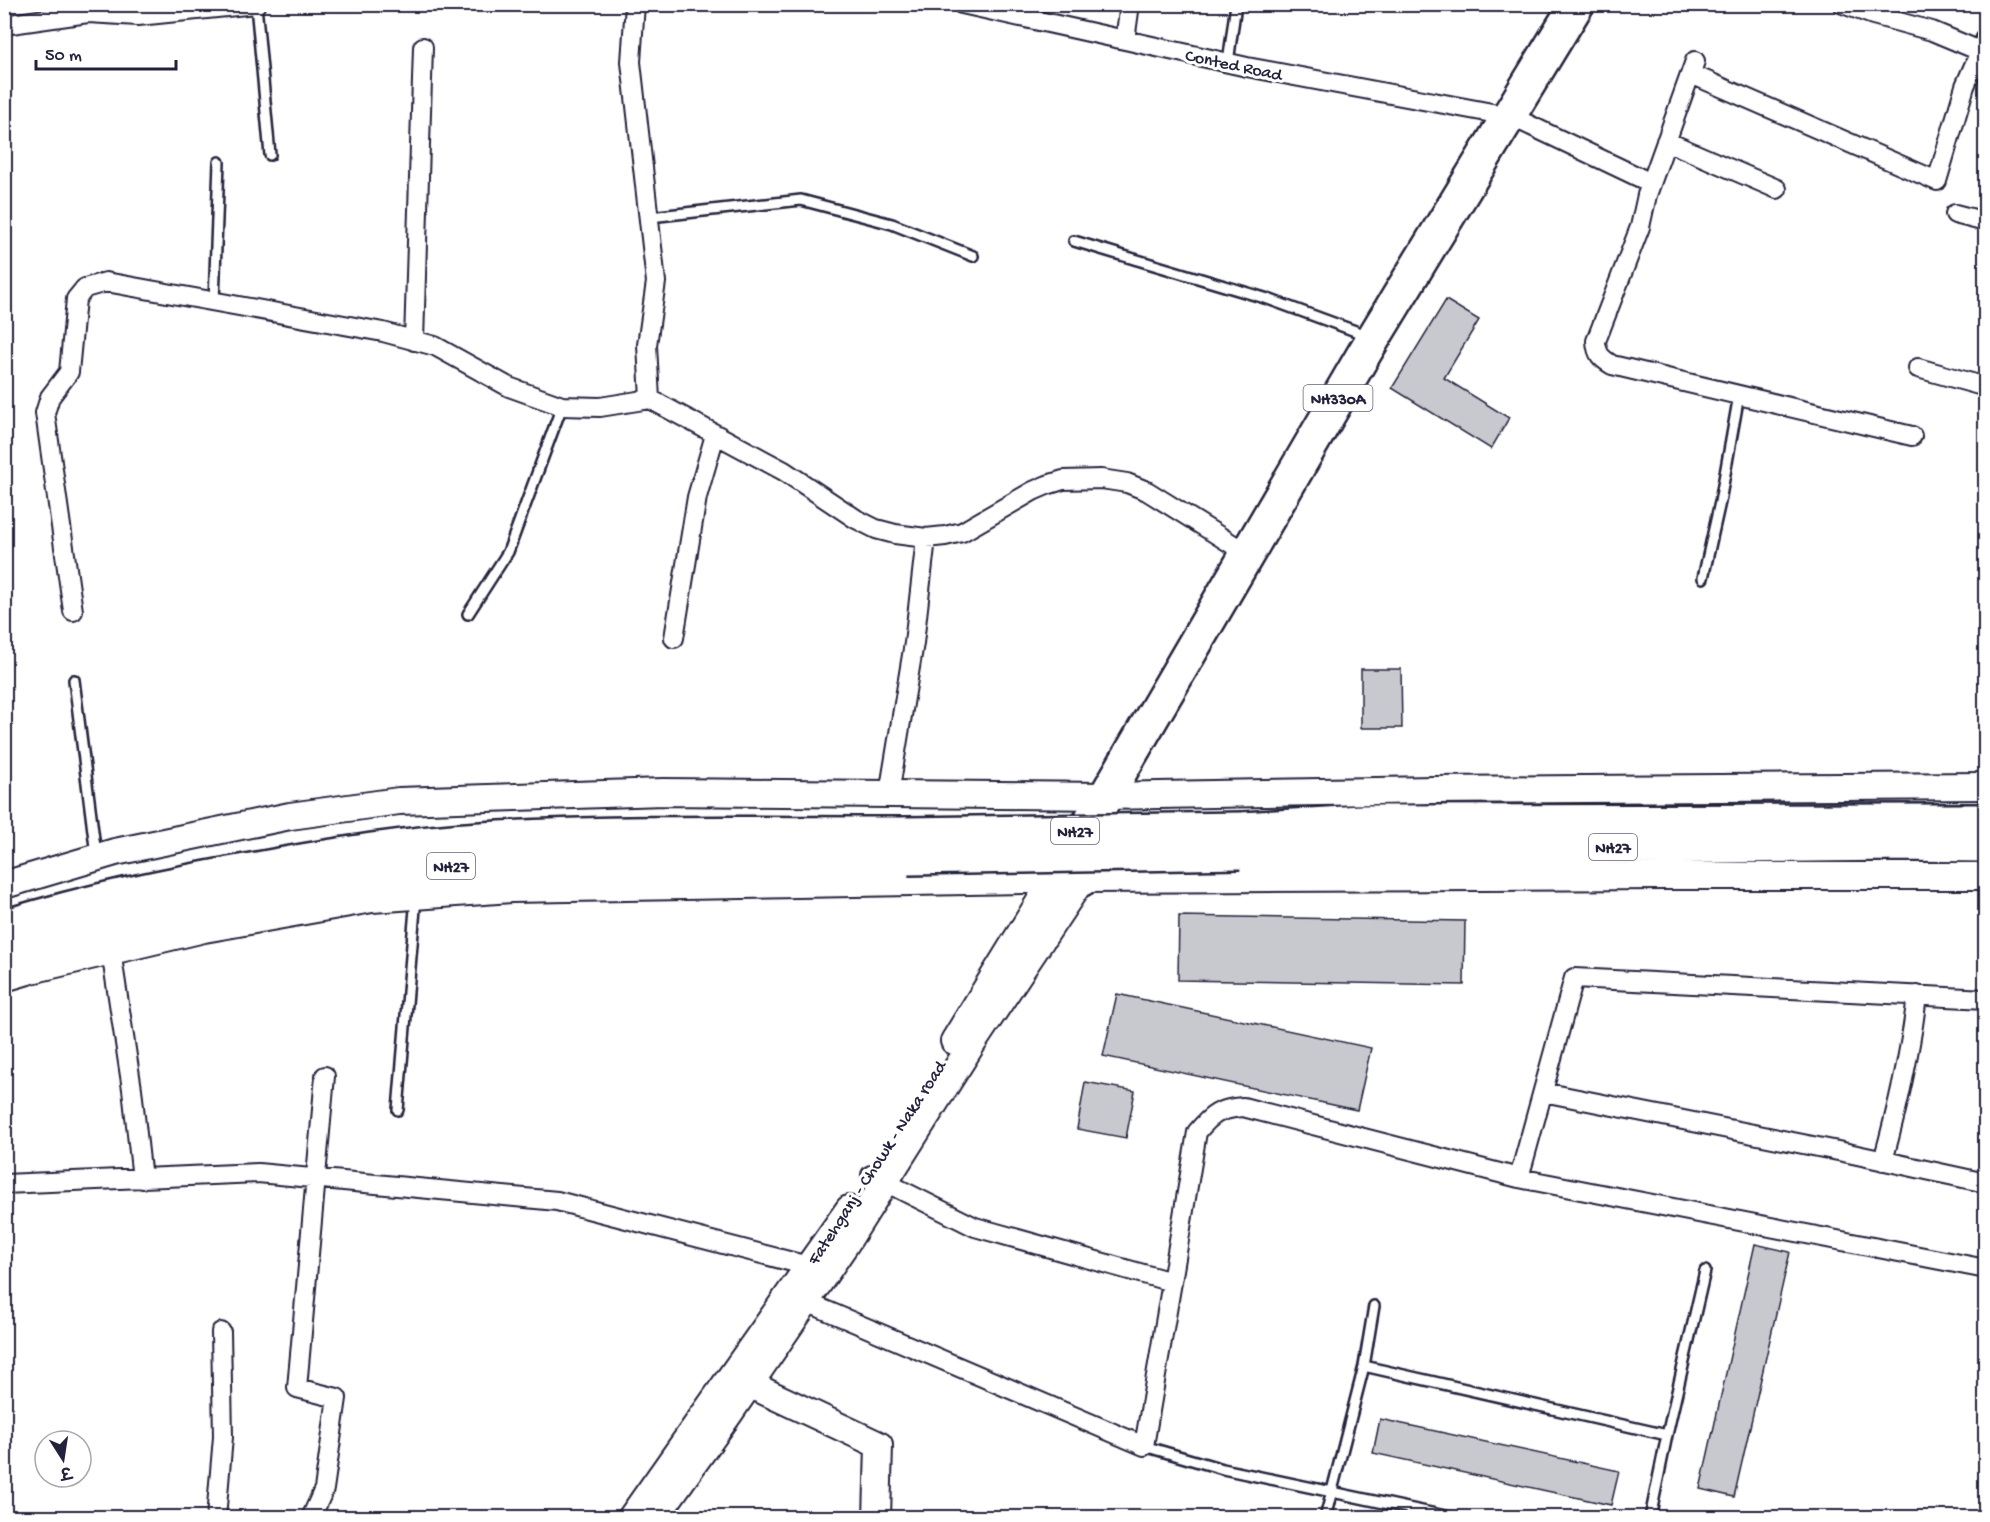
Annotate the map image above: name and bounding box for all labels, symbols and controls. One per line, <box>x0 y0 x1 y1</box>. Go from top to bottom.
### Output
scale bar <box>36 33 176 71</box>
text: 50 m <box>45 46 82 67</box>
street label: Conted Road <box>1183 46 1285 87</box>
road number: NH330A <box>1304 385 1372 411</box>
road number: NH27 <box>1051 818 1099 844</box>
road number: NH27 <box>1589 834 1637 860</box>
road number: NH27 <box>427 853 475 879</box>
street label: Fatehganj - Chowk - Naka road <box>804 1056 953 1270</box>
north arrow <box>33 1429 93 1489</box>
text: उ <box>57 1459 75 1481</box>

